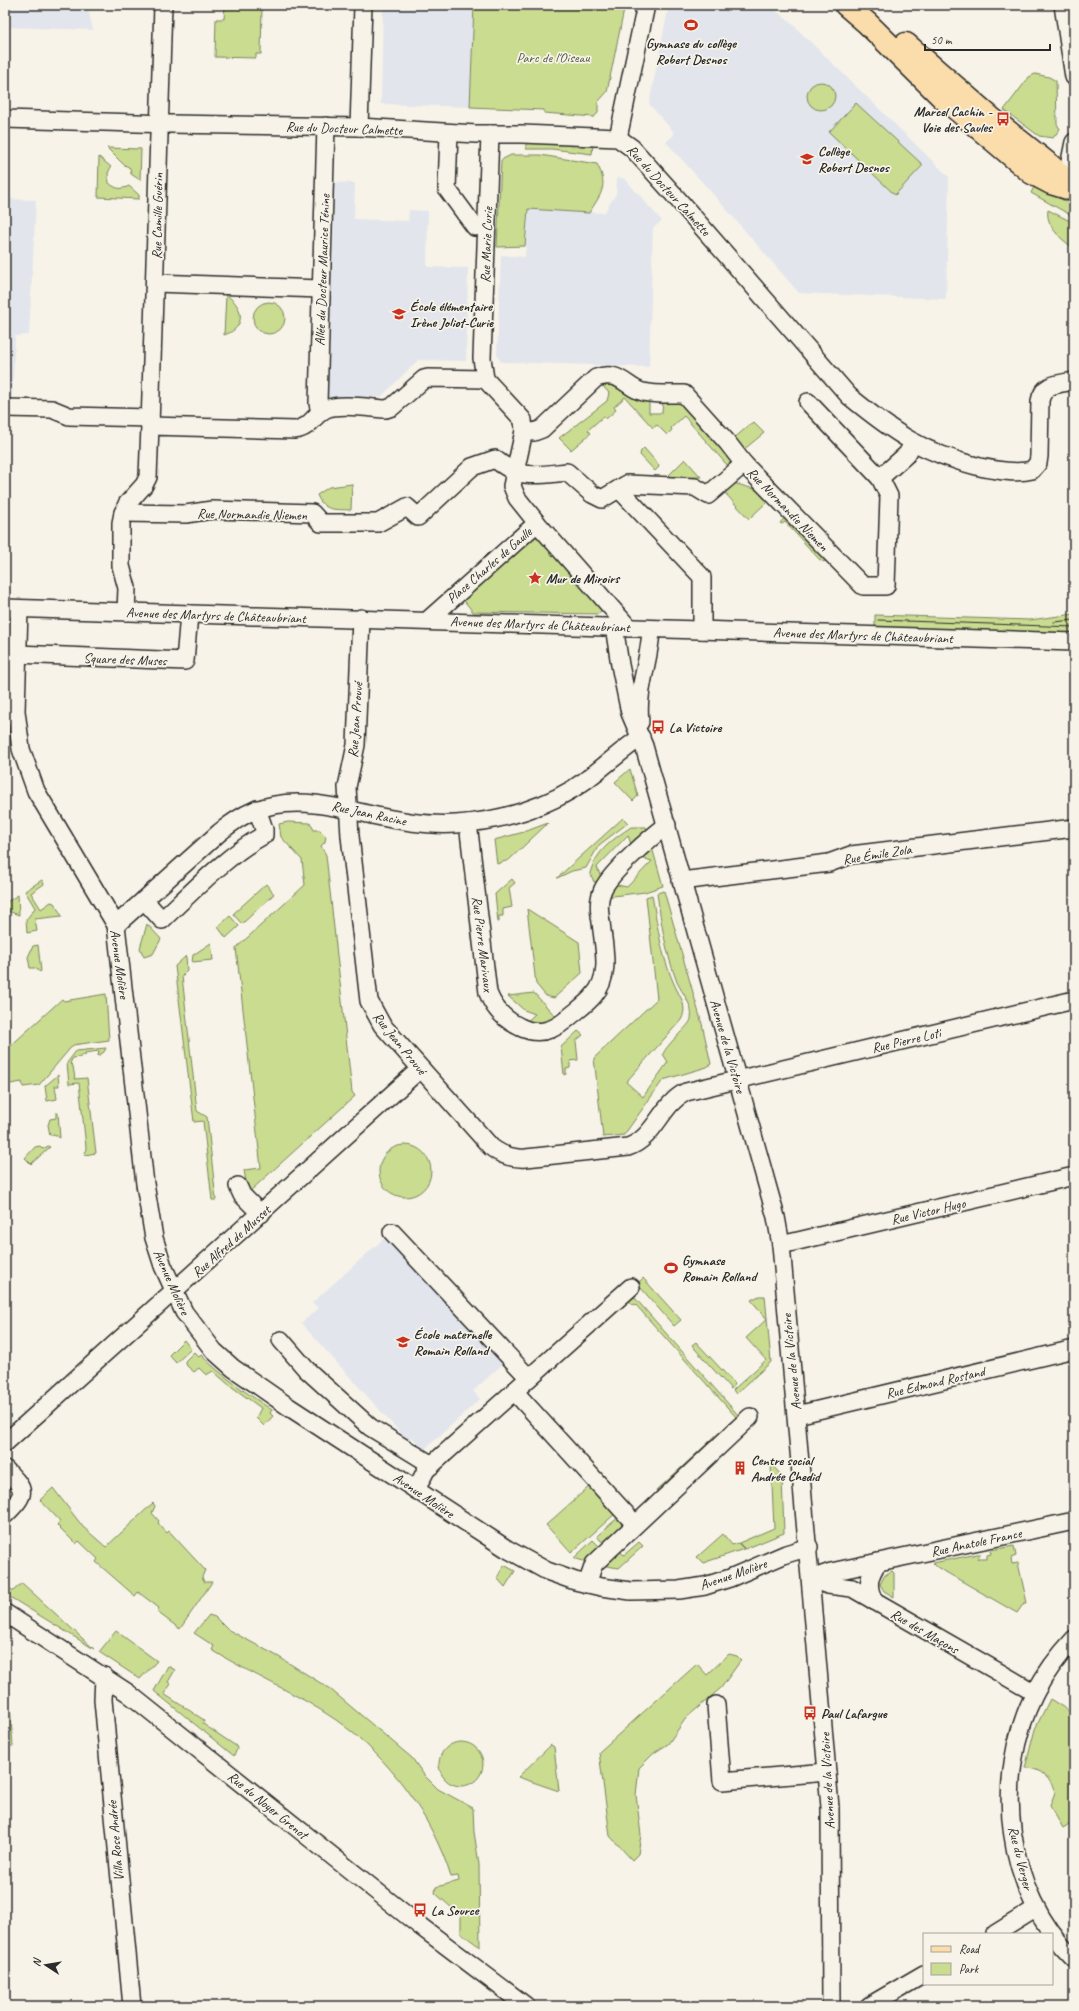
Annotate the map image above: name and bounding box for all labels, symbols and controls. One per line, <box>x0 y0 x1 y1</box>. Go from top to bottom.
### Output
sports icon: Gymnase du collège Robert Desnos <box>683 17 699 33</box>
scale bar <box>925 26 1050 52</box>
text: 50 m <box>931 32 953 48</box>
place label: Gymnase du collège Robert Desnos <box>646 35 737 68</box>
park label: Parc de l'Oiseau <box>517 49 590 66</box>
place label: Marcel Cachin - Voie des Saules <box>914 103 994 136</box>
bus stop icon: Marcel Cachin - Voie des Saules <box>995 111 1011 127</box>
street label: Rue du Docteur Calmette <box>285 118 404 139</box>
street label: Rue du Docteur Calmette <box>623 141 715 240</box>
place label: Collège Robert Desnos <box>818 143 891 176</box>
school or university icon: Collège Robert Desnos <box>799 151 815 167</box>
street label: Rue Camille Guérin <box>148 172 167 259</box>
street label: Allée du Docteur Maurice Ténine <box>311 193 334 346</box>
street label: Rue Marie Curie <box>477 205 496 283</box>
place label: École élémentaire Irène Joliot-Curie <box>410 298 494 331</box>
school or university icon: École élémentaire Irène Joliot-Curie <box>391 306 407 322</box>
street label: Rue Normandie Niemen <box>743 464 832 555</box>
street label: Rue Normandie Niemen <box>197 505 308 524</box>
street label: Place Charles de Gaulle <box>443 523 537 607</box>
place icon: Mur de Miroirs <box>527 570 543 586</box>
place label: Mur de Miroirs <box>546 570 621 587</box>
street label: Avenue des Martyrs de Châteaubriant <box>126 604 308 627</box>
street label: Avenue des Martyrs de Châteaubriant <box>450 613 632 636</box>
street label: Avenue des Martyrs de Châteaubriant <box>773 624 955 647</box>
street label: Square des Muses <box>83 650 168 669</box>
street label: Rue Jean Prouvé <box>344 679 367 758</box>
bus stop icon: La Victoire <box>650 719 666 735</box>
place label: La Victoire <box>669 719 723 736</box>
street label: Rue Jean Racine <box>330 797 409 830</box>
street label: Rue Émile Zola <box>841 841 914 868</box>
street label: Rue Pierre Marivaux <box>468 895 497 994</box>
street label: Avenue Molière <box>106 928 133 1001</box>
street label: Avenue de la Victoire <box>706 997 749 1096</box>
street label: Rue Jean Prouvé <box>369 1009 432 1080</box>
street label: Rue Pierre Loti <box>870 1024 945 1057</box>
street label: Rue Victor Hugo <box>889 1194 968 1228</box>
street label: Rue Alfred de Musset <box>189 1201 275 1281</box>
street label: Avenue Molière <box>150 1247 194 1319</box>
place label: Gymnase Romain Rolland <box>682 1252 759 1285</box>
sports icon: Gymnase Romain Rolland <box>663 1260 679 1276</box>
street label: Avenue de la Victoire <box>778 1312 805 1411</box>
place label: École maternelle Romain Rolland <box>414 1326 493 1359</box>
school or university icon: École maternelle Romain Rolland <box>395 1334 411 1350</box>
street label: Rue Edmond Rostand <box>884 1362 989 1402</box>
place label: Centre social Andrée Chedid <box>751 1452 822 1485</box>
building icon: Centre social Andrée Chedid <box>732 1460 748 1476</box>
street label: Avenue Molière <box>390 1469 459 1523</box>
street label: Rue Anatole France <box>929 1524 1024 1560</box>
street label: Avenue Molière <box>697 1555 770 1594</box>
street label: Rue des Maçons <box>888 1605 963 1658</box>
bus stop icon: Paul Lafargue <box>802 1705 818 1721</box>
place label: Paul Lafargue <box>821 1705 888 1722</box>
street label: Avenue de la Victoire <box>816 1731 839 1830</box>
street label: Rue du Noyer Grenot <box>224 1768 313 1844</box>
street label: Villa Rose Andrée <box>103 1799 127 1882</box>
street label: Rue du Verger <box>1004 1825 1037 1894</box>
bus stop icon: La Source <box>412 1902 428 1918</box>
place label: La Source <box>431 1902 480 1919</box>
legend <box>923 1933 1053 1985</box>
text: Road <box>959 1941 981 1957</box>
north arrow <box>26 1945 66 1985</box>
text: N <box>29 1956 44 1968</box>
text: Park <box>959 1961 980 1977</box>

